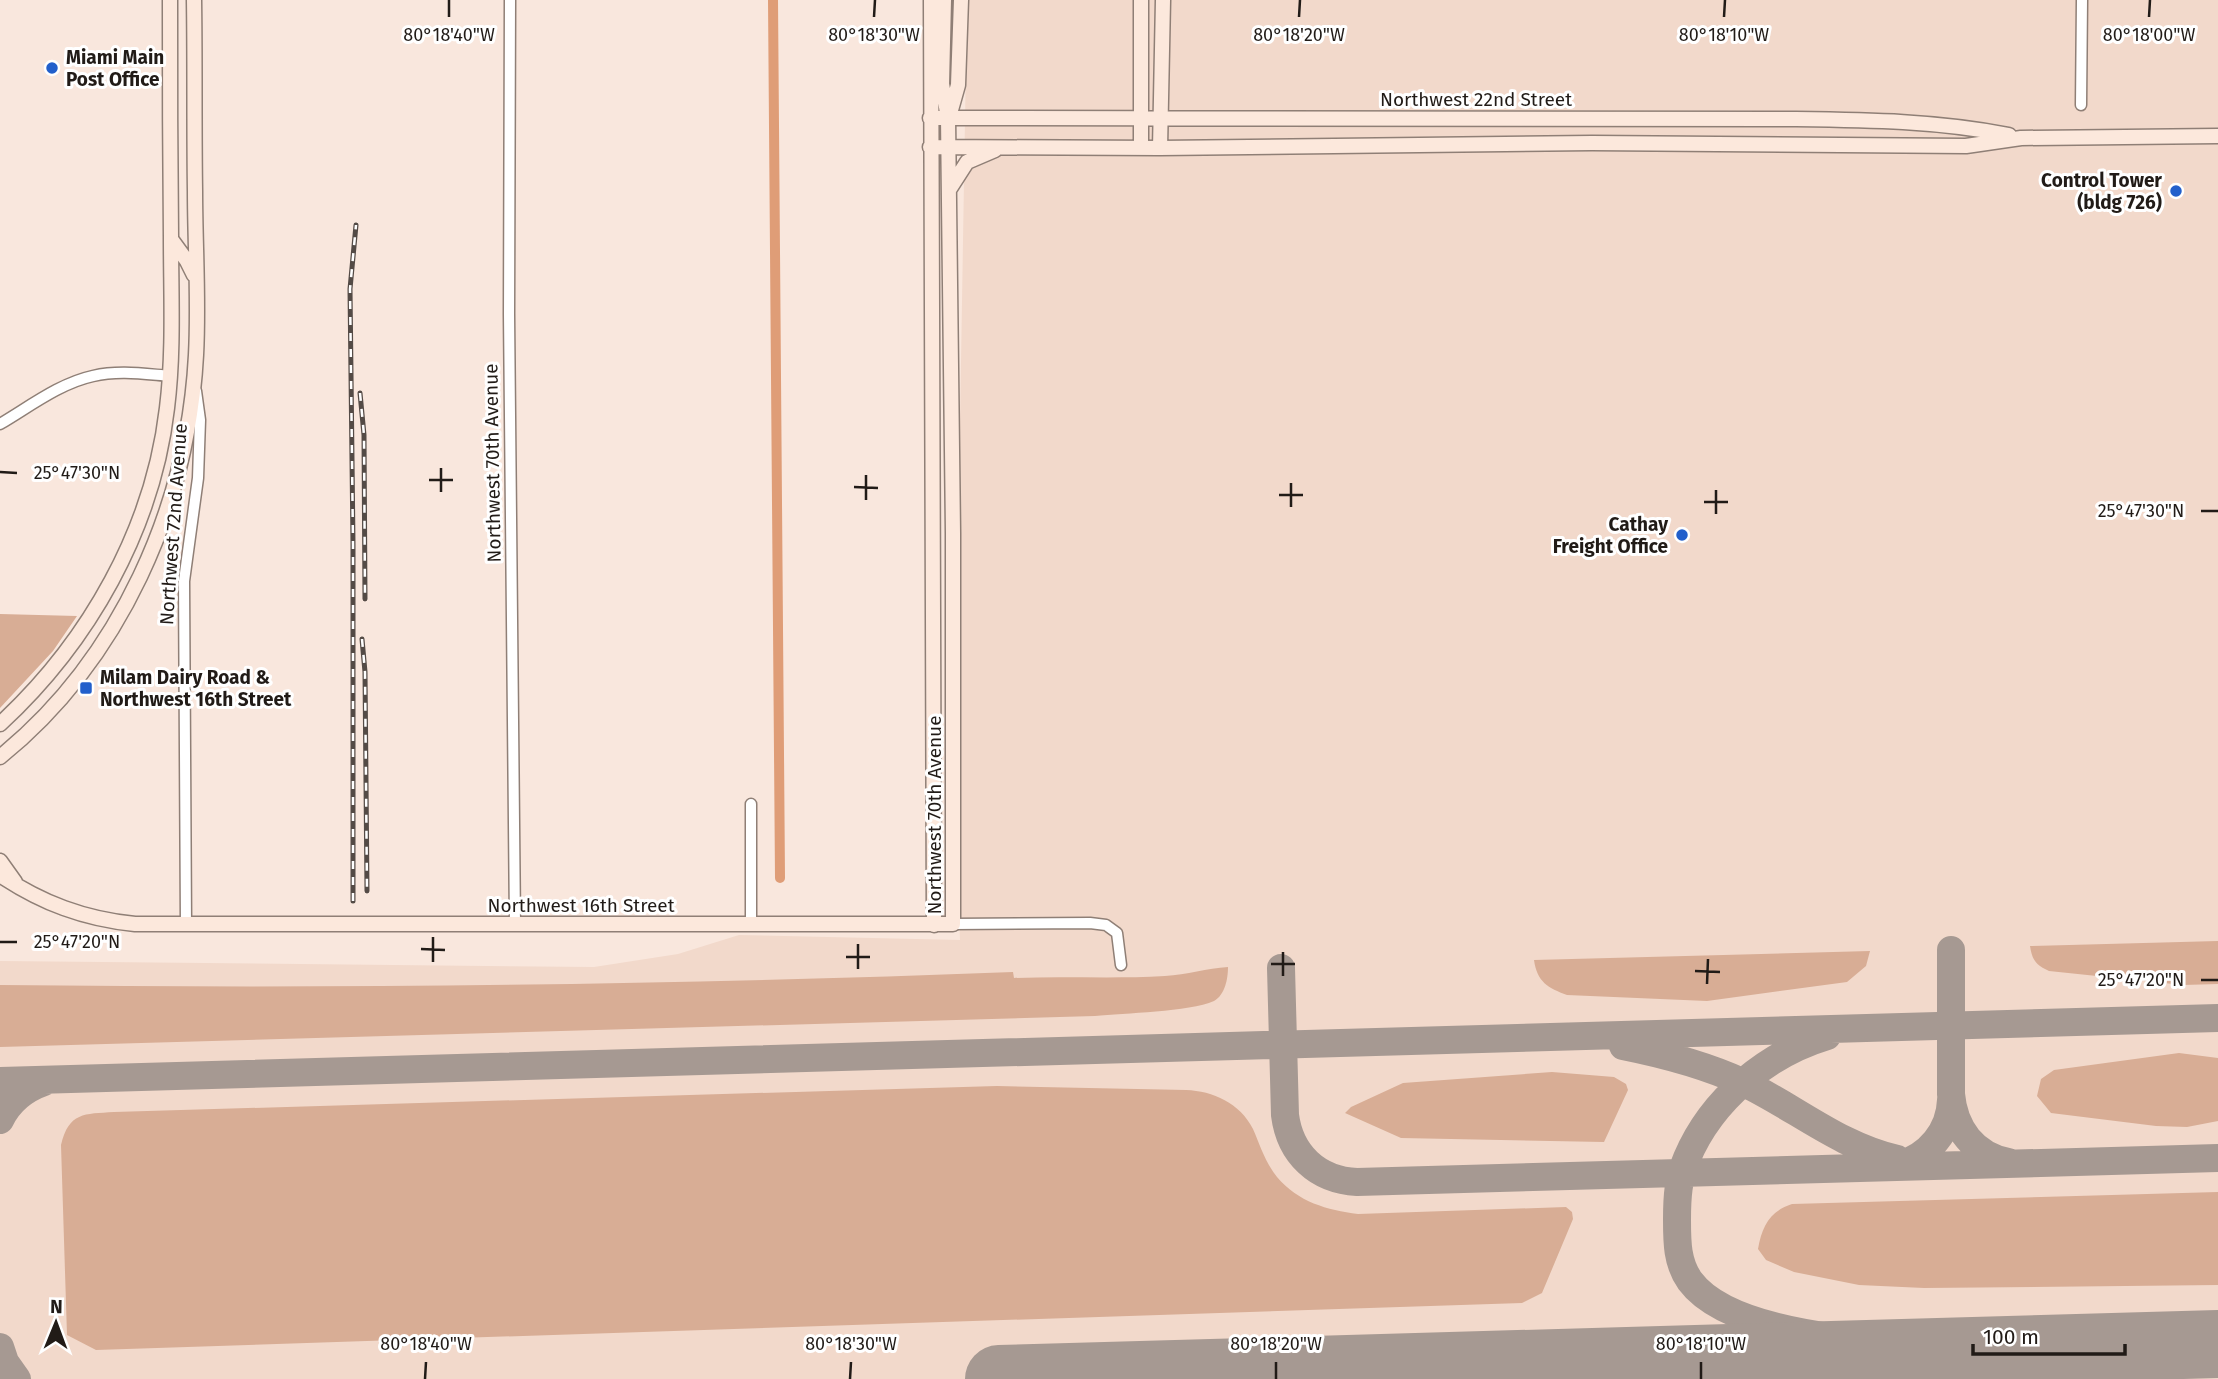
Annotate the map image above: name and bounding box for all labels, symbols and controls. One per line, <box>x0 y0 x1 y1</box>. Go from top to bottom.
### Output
text: 80°18'40"W <box>403 24 495 46</box>
text: 80°18'30"W <box>828 24 920 46</box>
text: 80°18'20"W <box>1253 24 1345 46</box>
text: 80°18'10"W <box>1679 24 1769 46</box>
text: 80°18'00"W <box>2103 24 2195 46</box>
place label: Miami Main Post Office <box>66 46 164 91</box>
marker: Miami Main Post Office <box>44 60 60 76</box>
street label: Northwest 22nd Street <box>1380 88 1572 111</box>
place label: Control Tower (bldg 726) <box>2041 169 2162 214</box>
marker: Control Tower (bldg 726) <box>2168 183 2184 199</box>
street label: Northwest 70th Avenue <box>479 363 506 563</box>
street label: Northwest 72nd Avenue <box>155 422 192 626</box>
text: 25°47'30"N <box>34 462 120 484</box>
text: 25°47'30"N <box>2098 500 2184 522</box>
place label: Cathay Freight Office <box>1553 513 1668 558</box>
marker: Cathay Freight Office <box>1674 527 1690 543</box>
place label: Milam Dairy Road & Northwest 16th Street <box>100 666 292 711</box>
marker: Milam Dairy Road & Northwest 16th Street <box>78 680 94 696</box>
street label: Northwest 70th Avenue <box>923 715 946 915</box>
street label: Northwest 16th Street <box>487 894 675 917</box>
text: 25°47'20"N <box>34 931 120 953</box>
text: 25°47'20"N <box>2098 969 2184 991</box>
north arrow <box>21 1288 91 1358</box>
text: N <box>50 1295 63 1318</box>
scale bar <box>1973 1312 2125 1356</box>
text: 100 m <box>1983 1324 2039 1350</box>
text: 80°18'40"W <box>380 1333 472 1355</box>
text: 80°18'30"W <box>805 1333 897 1355</box>
text: 80°18'20"W <box>1230 1333 1322 1355</box>
text: 80°18'10"W <box>1656 1333 1746 1355</box>

